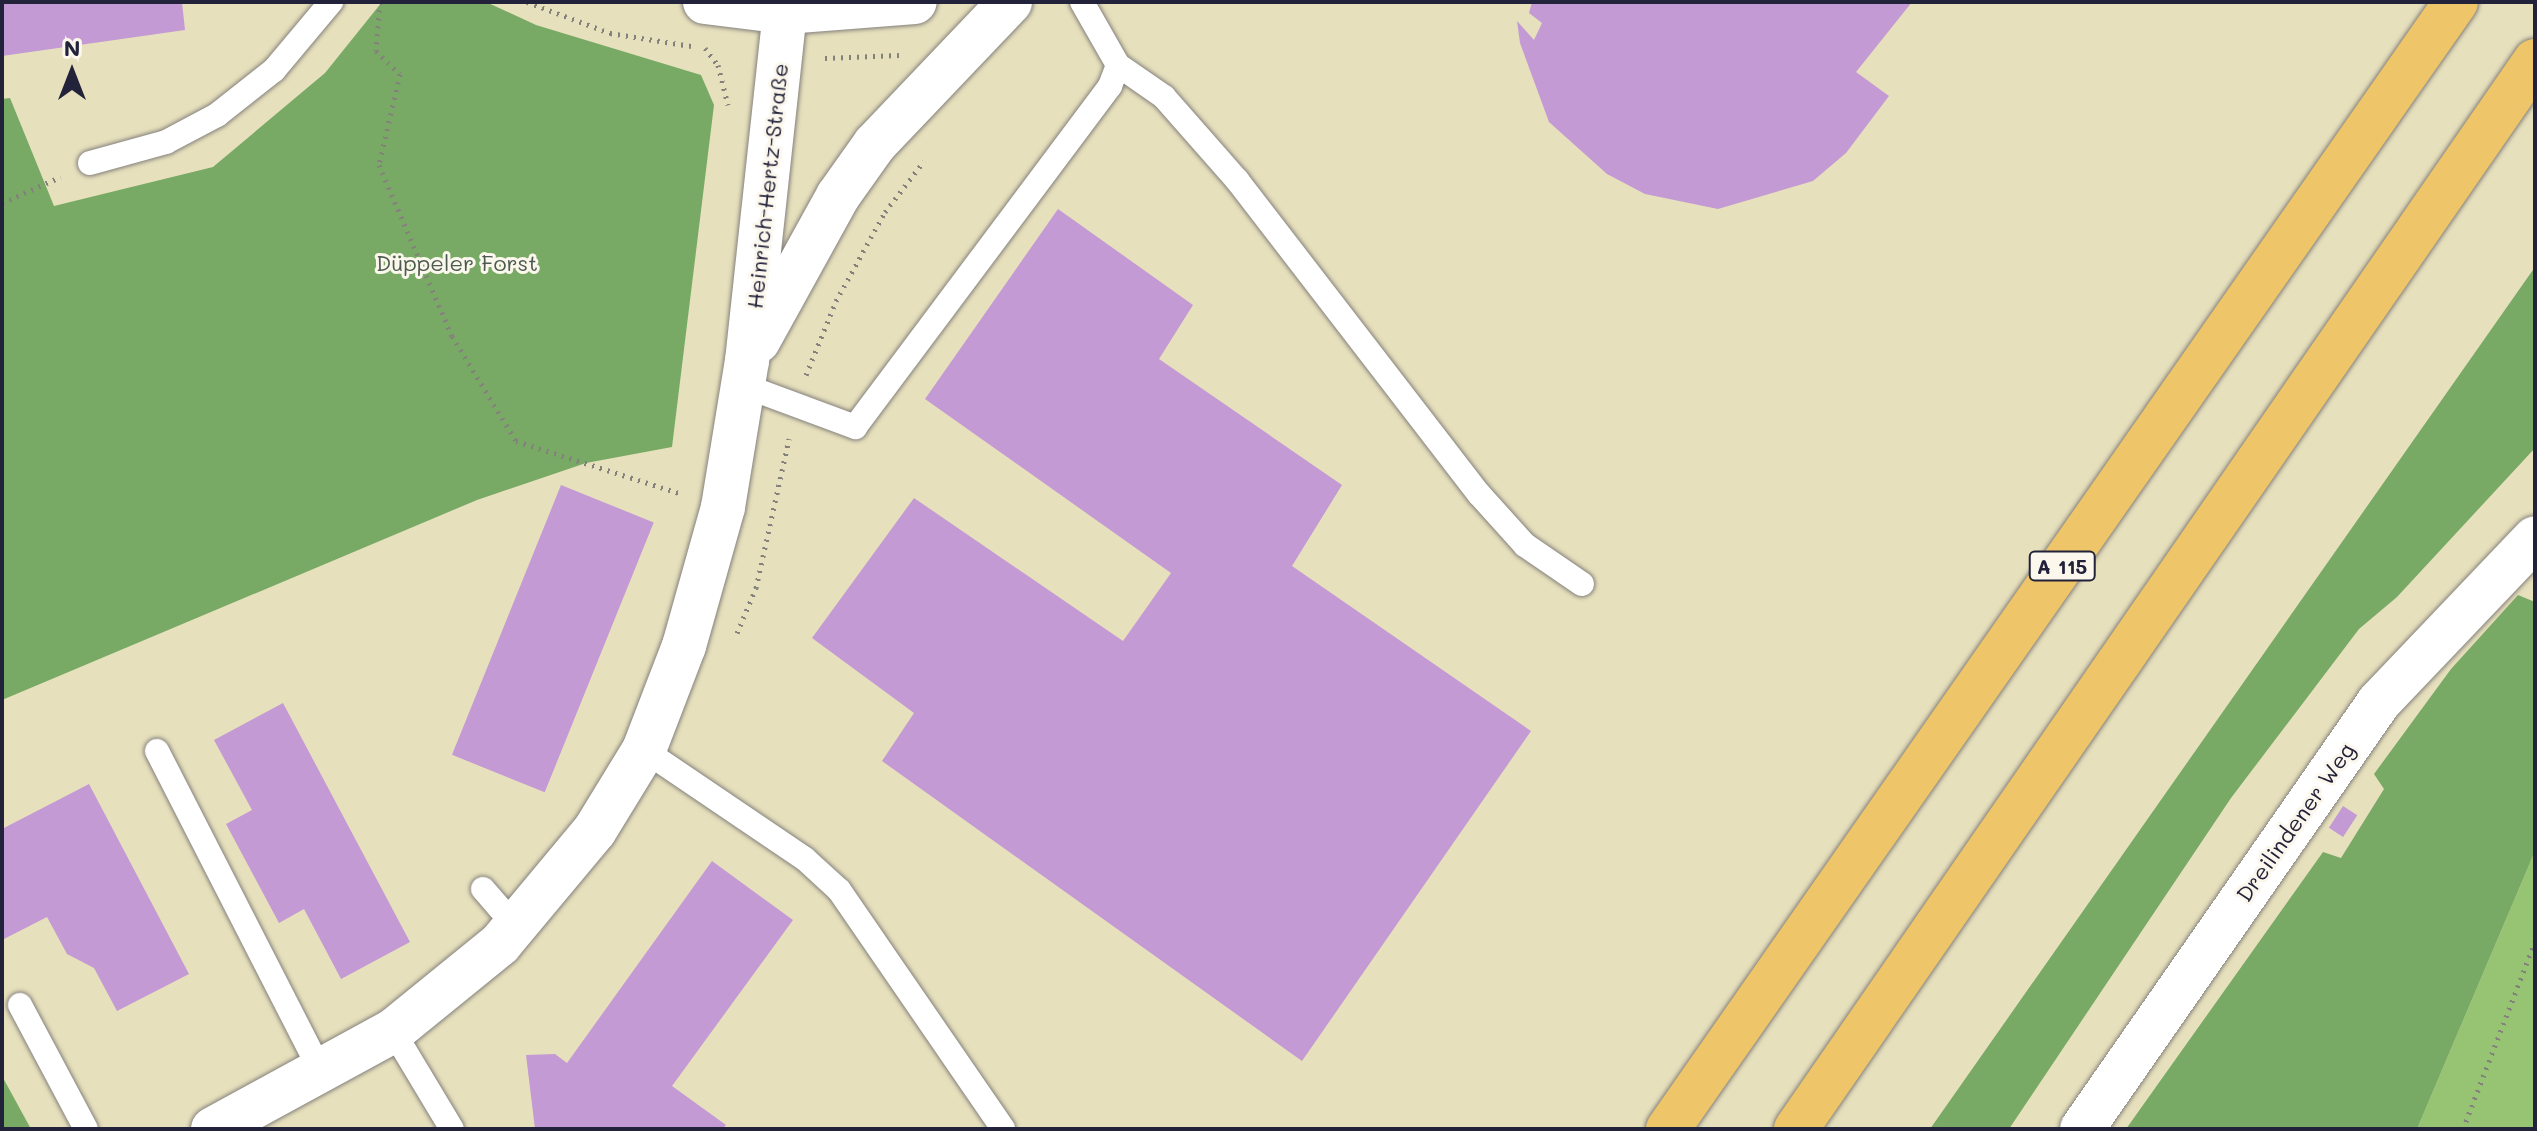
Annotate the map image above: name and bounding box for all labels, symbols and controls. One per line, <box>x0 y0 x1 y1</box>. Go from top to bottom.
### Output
north arrow <box>32 32 112 112</box>
text: N <box>64 33 80 62</box>
street label: Heinrich-Hertz-Straße <box>741 62 793 310</box>
park label: Düppeler Forst <box>376 250 538 276</box>
road number: A 115 <box>2028 550 2096 582</box>
street label: Dreilindener Weg <box>2230 737 2360 907</box>

